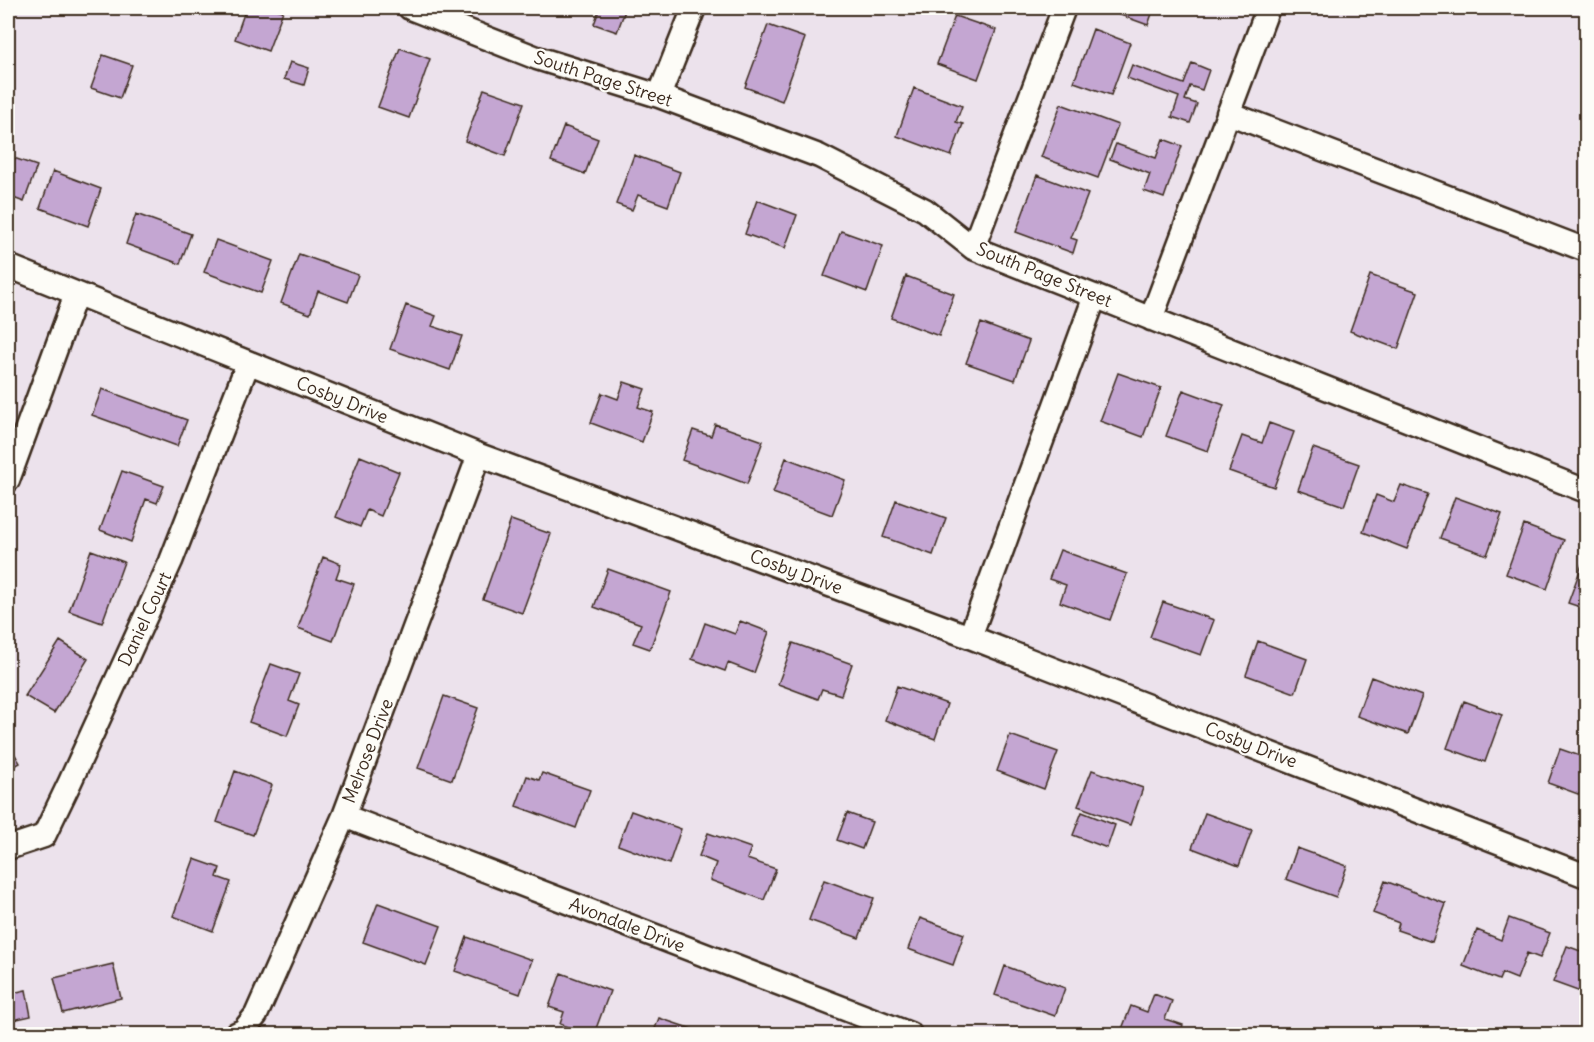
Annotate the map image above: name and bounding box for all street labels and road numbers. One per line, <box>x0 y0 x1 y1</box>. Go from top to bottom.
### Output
street label: South Page Street <box>531 45 675 112</box>
street label: South Page Street <box>973 237 1115 312</box>
street label: Cosby Drive <box>293 371 391 428</box>
street label: Cosby Drive <box>747 544 846 599</box>
street label: Daniel Court <box>113 568 176 670</box>
street label: Melrose Drive <box>337 695 398 806</box>
street label: Cosby Drive <box>1202 716 1301 773</box>
street label: Avondale Drive <box>566 892 688 957</box>

